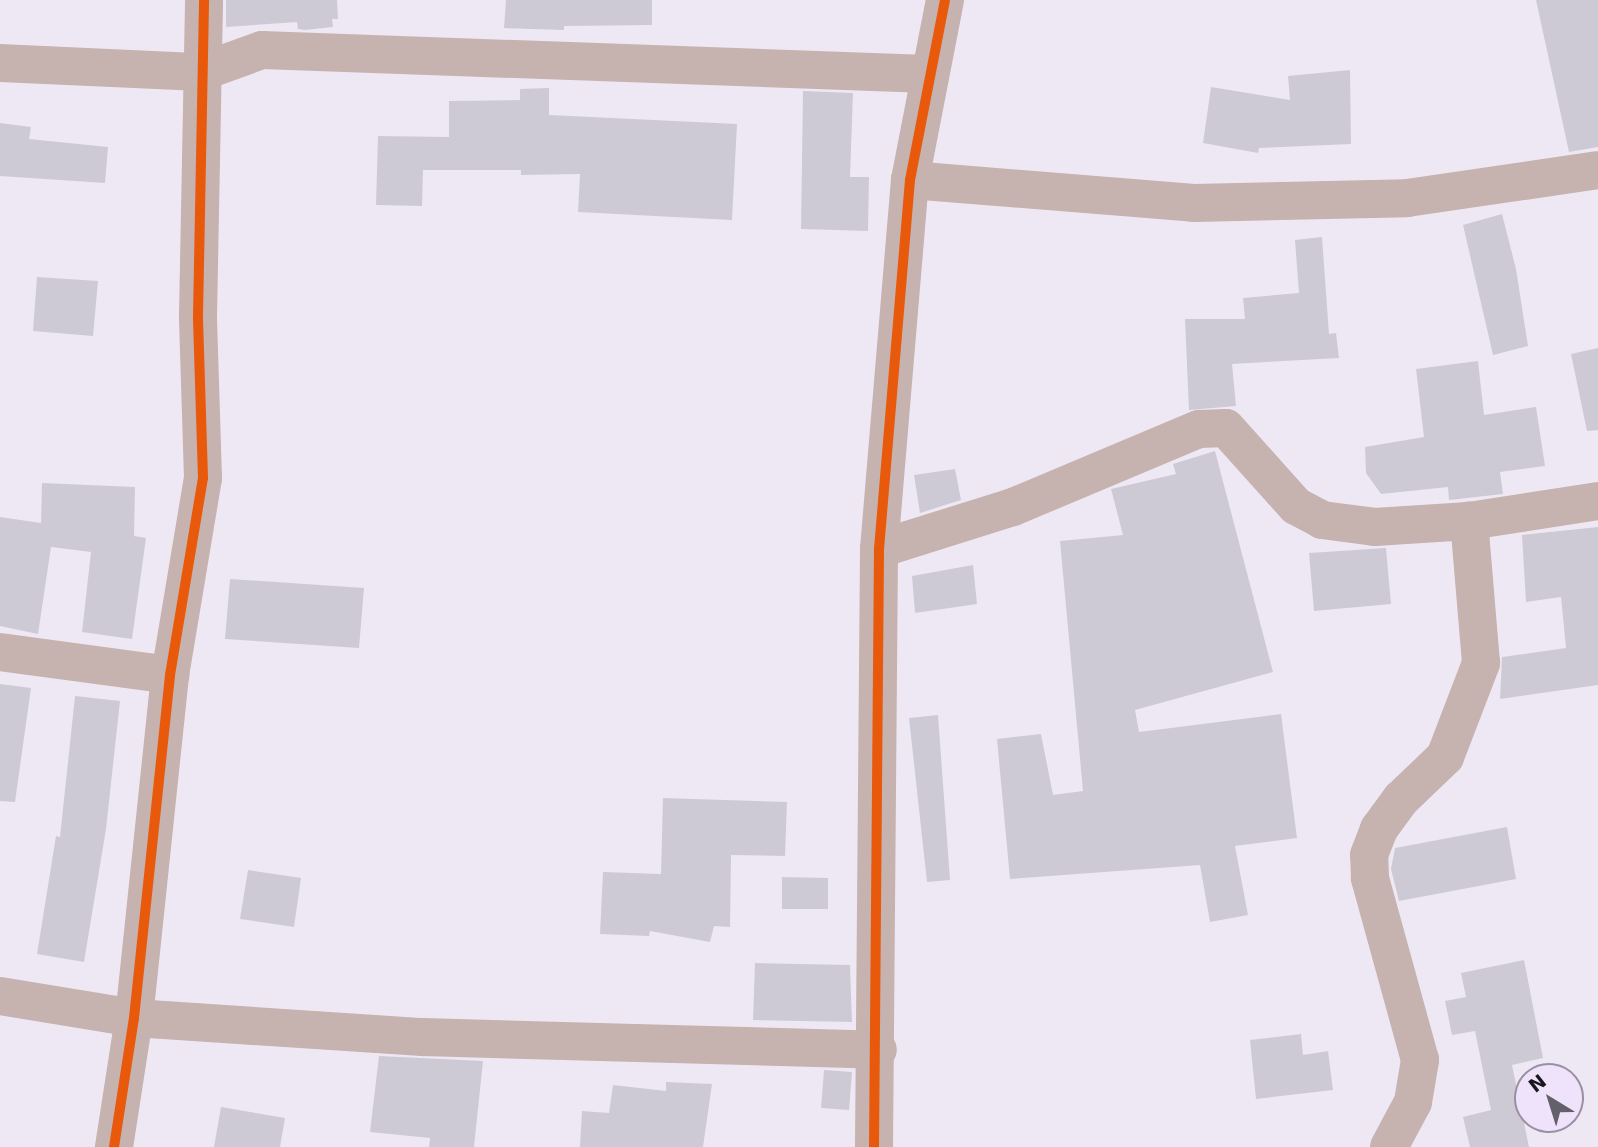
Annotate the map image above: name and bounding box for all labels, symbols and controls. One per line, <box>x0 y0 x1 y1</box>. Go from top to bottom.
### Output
north arrow <box>1514 1063 1584 1133</box>
text: N <box>1524 1069 1550 1097</box>

